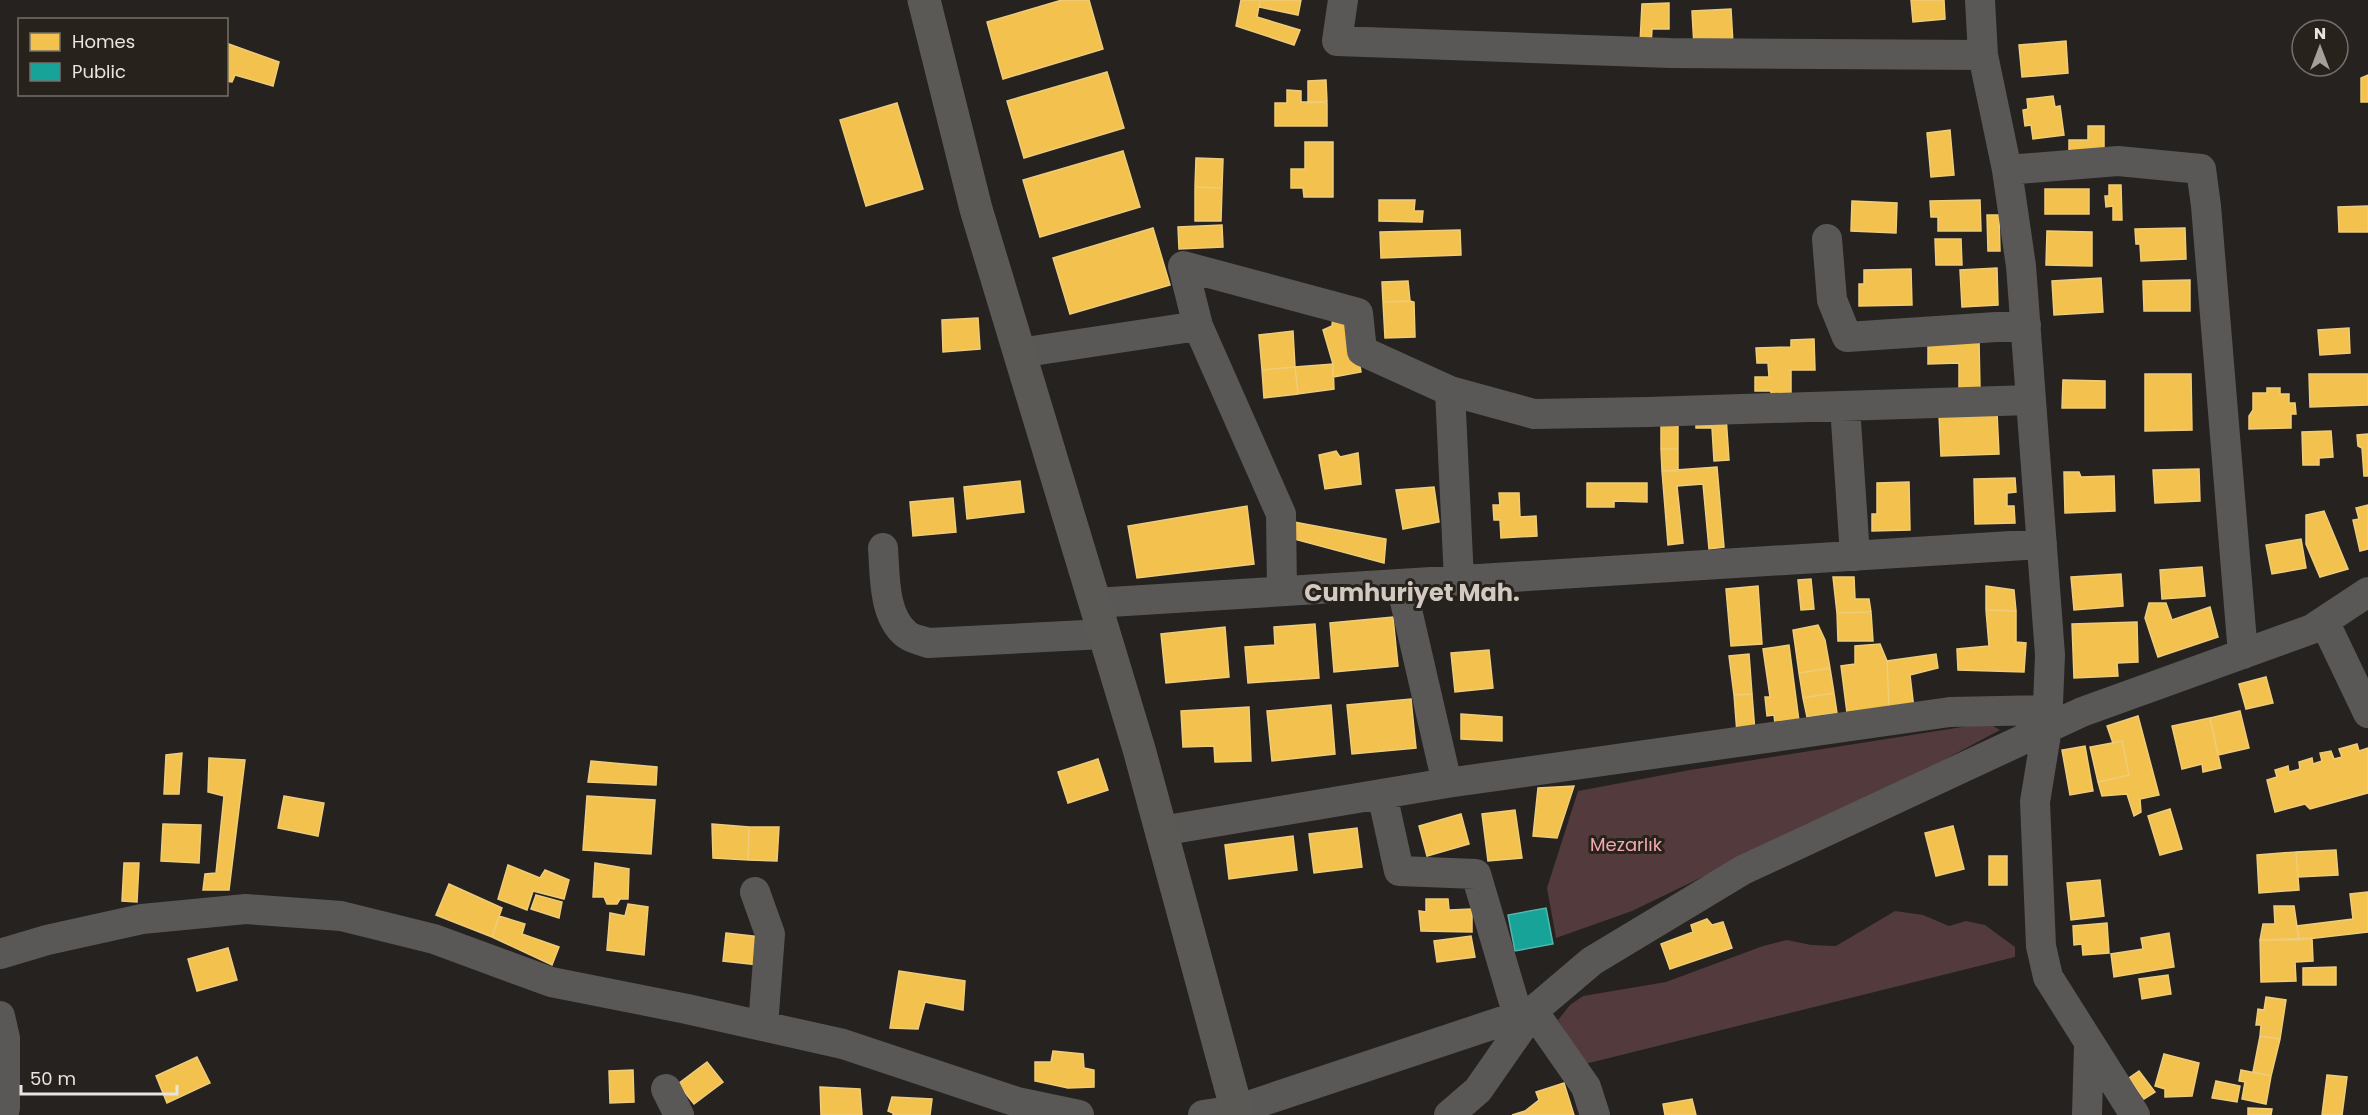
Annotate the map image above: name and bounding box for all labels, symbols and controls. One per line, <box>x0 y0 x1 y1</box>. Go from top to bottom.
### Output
legend <box>18 18 228 96</box>
north arrow <box>2290 18 2350 78</box>
text: N <box>2314 22 2326 45</box>
text: Homes <box>72 29 135 54</box>
text: Public <box>72 59 126 84</box>
district label: Cumhuriyet Mah. <box>1304 576 1520 609</box>
park label: Mezarlık <box>1590 832 1663 857</box>
scale bar <box>21 1058 177 1096</box>
text: 50 m <box>30 1066 76 1091</box>

